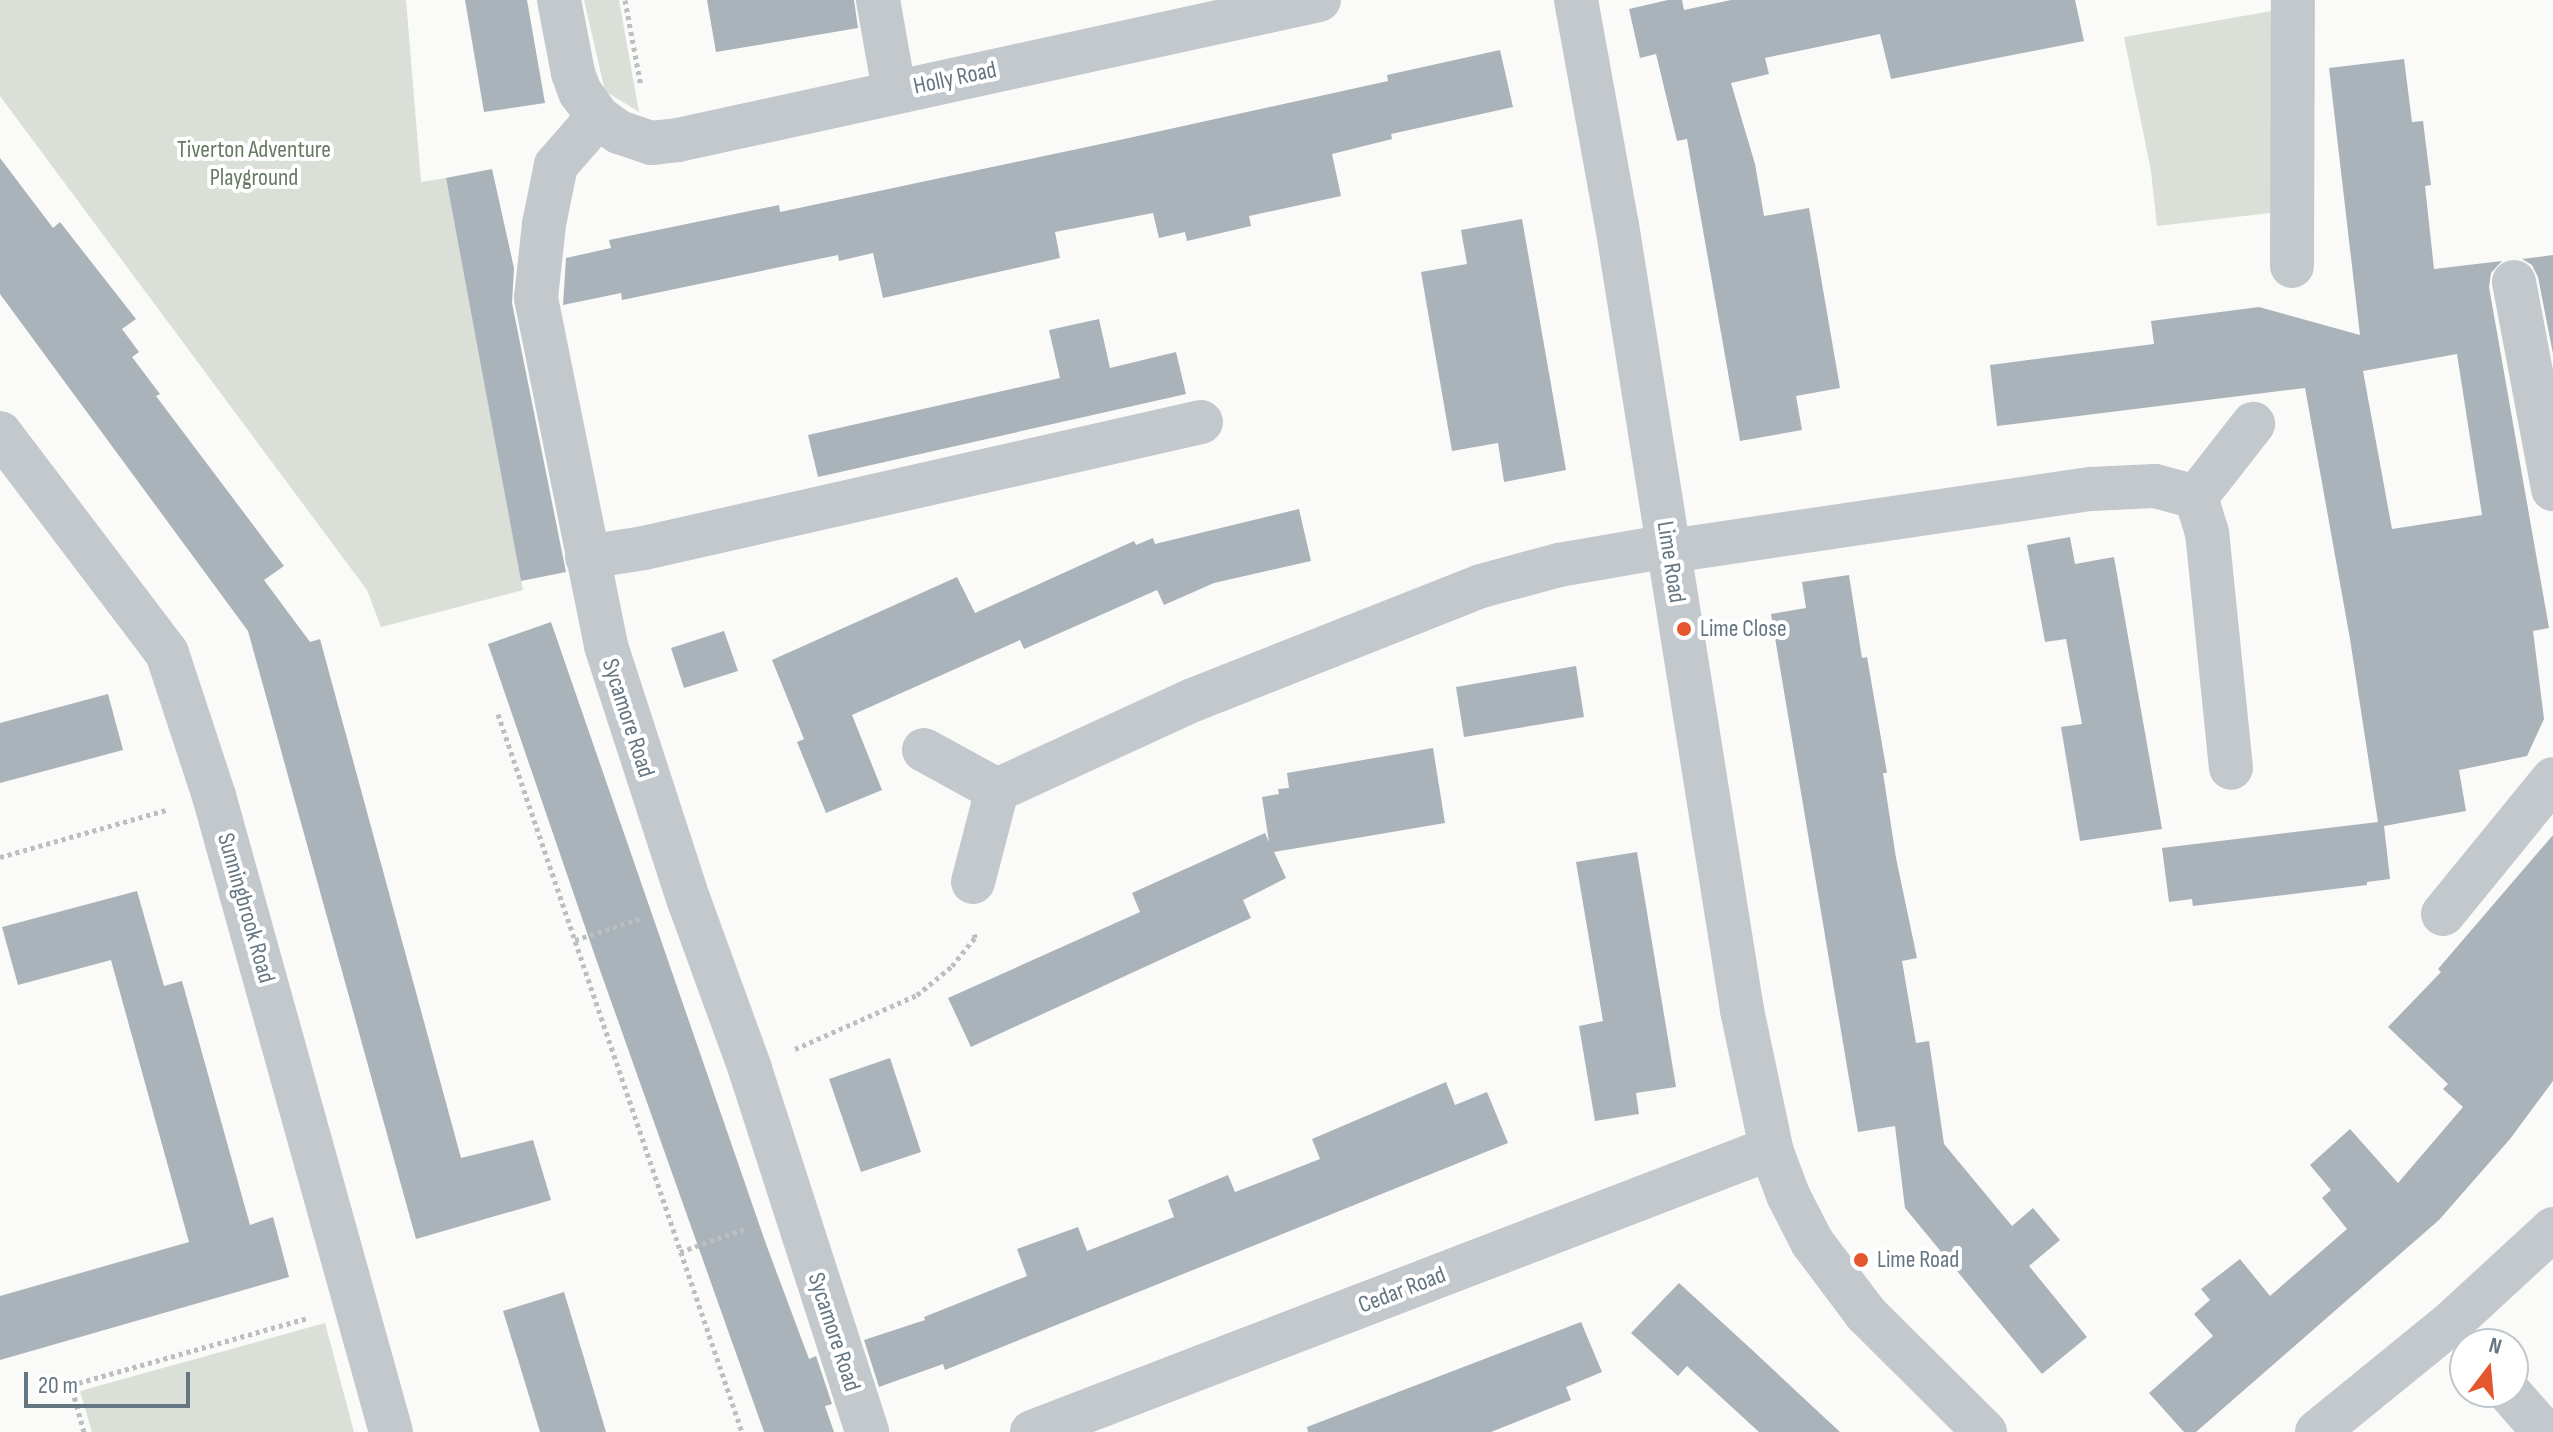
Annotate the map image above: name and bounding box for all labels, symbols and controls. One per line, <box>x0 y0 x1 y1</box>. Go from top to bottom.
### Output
street label: Holly Road <box>911 55 999 101</box>
park label: Tiverton Adventure Playground <box>177 136 331 192</box>
street label: Lime Road <box>1650 519 1692 605</box>
place label: Lime Close <box>1700 615 1787 643</box>
marker: Lime Close <box>1675 620 1693 638</box>
street label: Sycamore Road <box>595 655 661 781</box>
street label: Sunningbrook Road <box>211 830 281 986</box>
place label: Lime Road <box>1877 1246 1959 1274</box>
marker: Lime Road <box>1852 1251 1870 1269</box>
street label: Cedar Road <box>1354 1260 1450 1320</box>
street label: Sycamore Road <box>801 1269 867 1395</box>
north arrow <box>2449 1328 2529 1408</box>
text: N <box>2486 1332 2505 1361</box>
scale bar <box>28 1356 194 1406</box>
text: 20 m <box>38 1371 78 1400</box>

